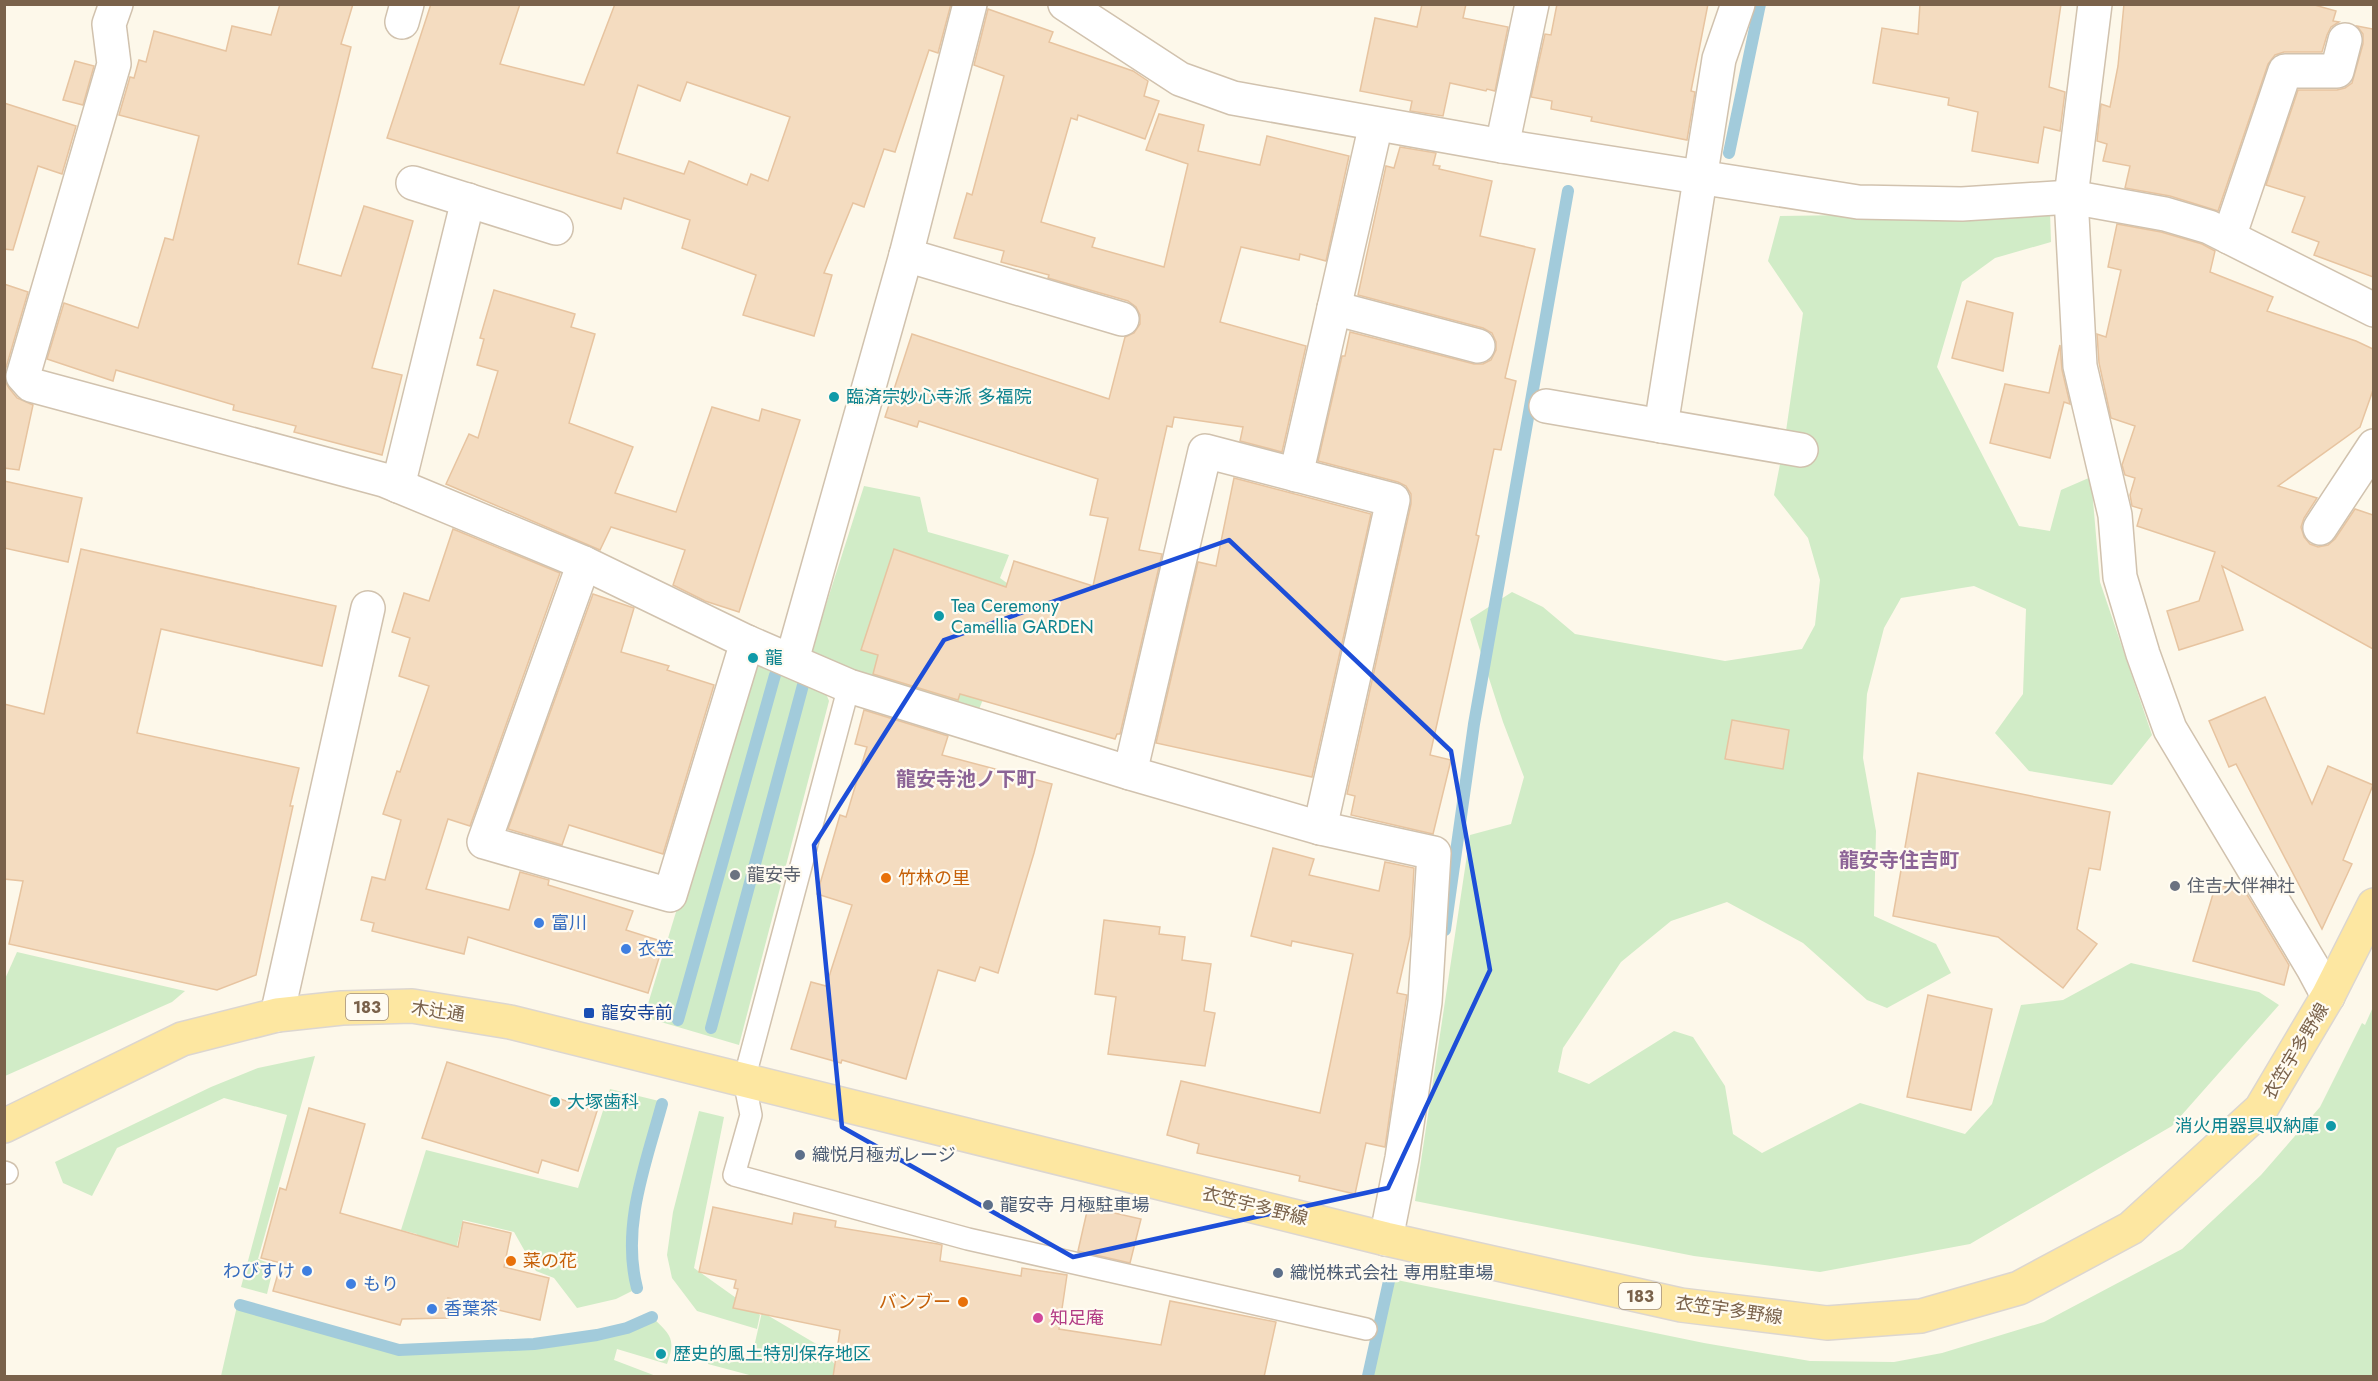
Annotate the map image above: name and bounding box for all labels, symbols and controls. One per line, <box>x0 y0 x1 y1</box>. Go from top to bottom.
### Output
place label: 臨済宗妙心寺派 多福院 <box>846 384 1031 410</box>
marker: 臨済宗妙心寺派 多福院 <box>827 390 841 404</box>
place label: Tea Ceremony Camellia GARDEN <box>951 593 1094 640</box>
marker: Tea Ceremony Camellia GARDEN <box>932 609 946 623</box>
place label: 龍 <box>765 645 783 671</box>
marker: 龍 <box>746 651 760 665</box>
district label: 龍安寺池ノ下町 <box>896 765 1036 794</box>
district label: 龍安寺住吉町 <box>1839 846 1959 875</box>
place label: 龍安寺 <box>747 862 801 888</box>
place label: 竹林の里 <box>898 865 970 891</box>
marker: 龍安寺 <box>728 868 742 882</box>
marker: 竹林の里 <box>879 871 893 885</box>
place label: 住吉大伴神社 <box>2187 873 2295 899</box>
marker: 住吉大伴神社 <box>2168 879 2182 893</box>
place label: 富川 <box>551 910 587 936</box>
marker: 富川 <box>532 916 546 930</box>
place label: 衣笠 <box>638 936 674 962</box>
marker: 衣笠 <box>619 942 633 956</box>
road number: 183 <box>346 994 388 1020</box>
street label: 木辻通 <box>409 994 467 1028</box>
street label: 衣笠宇多野線 <box>2257 998 2335 1104</box>
place label: 龍安寺前 <box>601 1000 673 1026</box>
marker: 龍安寺前 <box>582 1006 596 1020</box>
place label: 大塚歯科 <box>567 1089 639 1115</box>
marker: 大塚歯科 <box>548 1095 562 1109</box>
place label: 消火用器具収納庫 <box>2175 1113 2319 1139</box>
marker: 消火用器具収納庫 <box>2324 1119 2338 1133</box>
place label: 織悦月極ガレージ <box>812 1142 956 1168</box>
marker: 織悦月極ガレージ <box>793 1148 807 1162</box>
street label: 衣笠宇多野線 <box>1199 1180 1311 1232</box>
place label: 龍安寺 月極駐車場 <box>1000 1192 1149 1218</box>
marker: 龍安寺 月極駐車場 <box>981 1198 995 1212</box>
place label: 菜の花 <box>523 1248 577 1274</box>
marker: 菜の花 <box>504 1254 518 1268</box>
place label: わびすけ <box>223 1258 295 1284</box>
place label: 織悦株式会社 専用駐車場 <box>1290 1260 1493 1286</box>
marker: わびすけ <box>300 1264 314 1278</box>
marker: 織悦株式会社 専用駐車場 <box>1271 1266 1285 1280</box>
place label: もり <box>363 1271 399 1297</box>
marker: もり <box>344 1277 358 1291</box>
road number: 183 <box>1619 1283 1661 1309</box>
place label: バンブー <box>879 1289 951 1315</box>
street label: 衣笠宇多野線 <box>1674 1290 1784 1330</box>
marker: バンブー <box>956 1295 970 1309</box>
place label: 香葉茶 <box>444 1296 498 1322</box>
marker: 香葉茶 <box>425 1302 439 1316</box>
place label: 知足庵 <box>1050 1305 1104 1331</box>
marker: 知足庵 <box>1031 1311 1045 1325</box>
place label: 歴史的風土特別保存地区 <box>673 1341 871 1367</box>
marker: 歴史的風土特別保存地区 <box>654 1347 668 1361</box>

